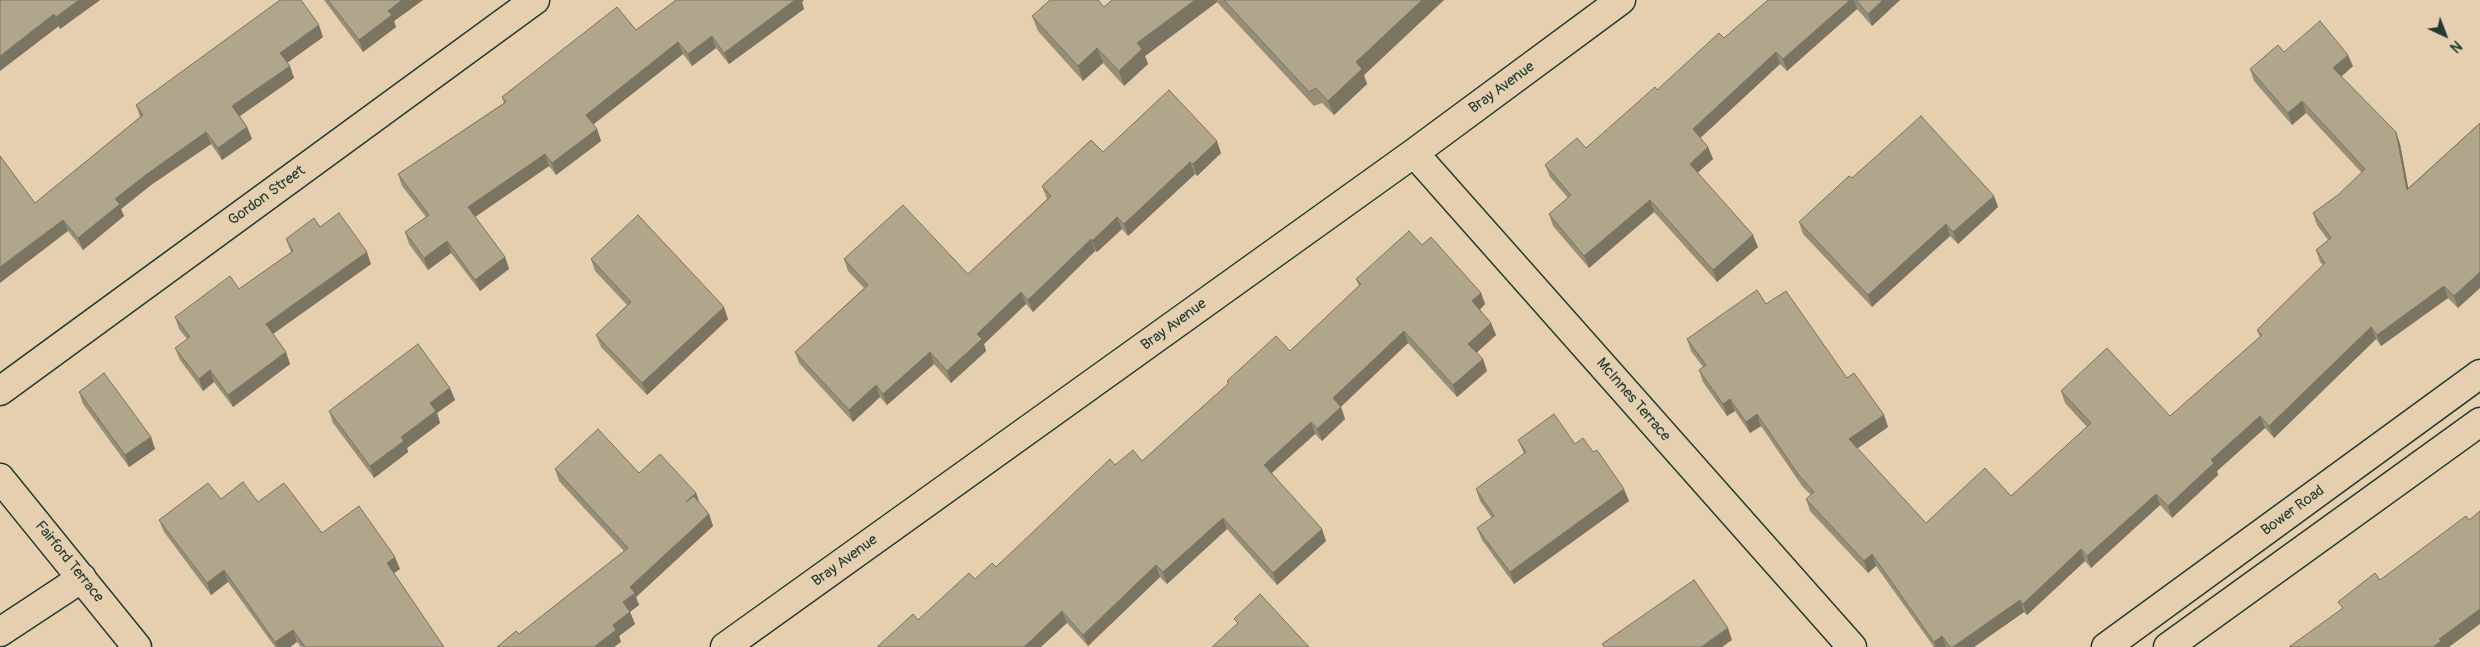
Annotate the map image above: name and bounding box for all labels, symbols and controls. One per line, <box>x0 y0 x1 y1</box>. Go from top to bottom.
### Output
north arrow <box>2420 10 2470 60</box>
text: N <box>2446 37 2465 56</box>
street label: Bray Avenue <box>1466 58 1538 118</box>
street label: Gordon Street <box>225 162 309 230</box>
street label: Bray Avenue <box>1138 295 1210 355</box>
street label: McInnes Terrace <box>1592 355 1674 445</box>
street label: Bower Road <box>2258 482 2328 540</box>
street label: Fairford Terrace <box>31 518 107 606</box>
street label: Bray Avenue <box>809 531 881 591</box>

